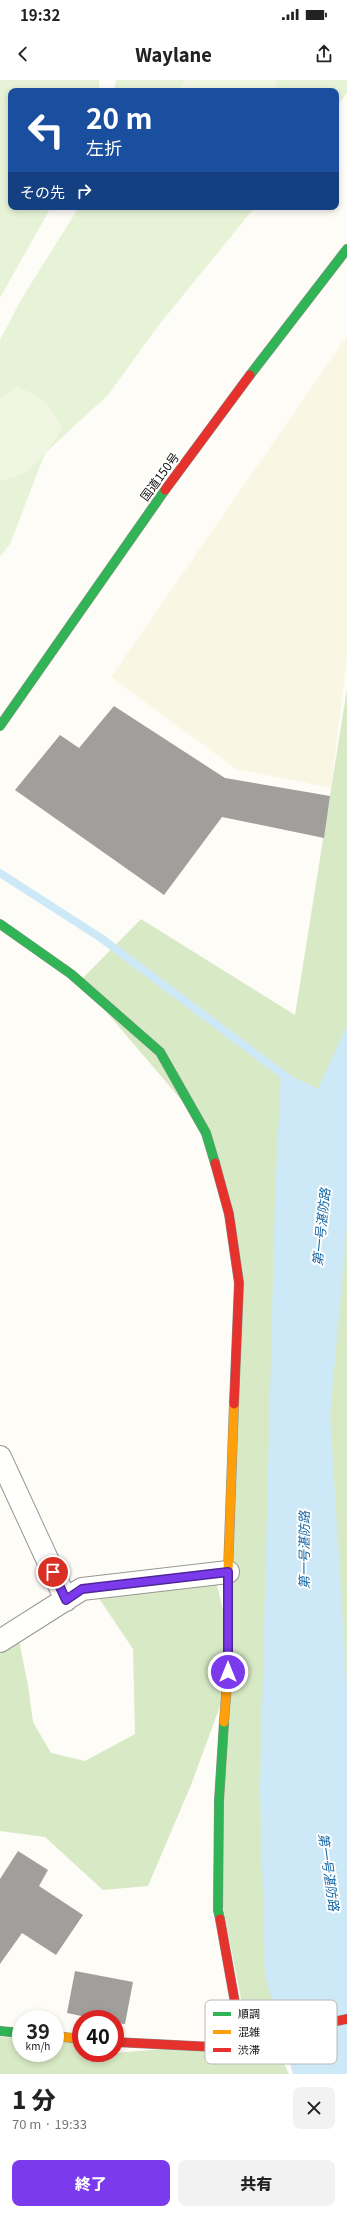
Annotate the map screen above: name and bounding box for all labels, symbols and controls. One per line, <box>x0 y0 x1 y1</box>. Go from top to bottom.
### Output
text: 19:32 <box>20 4 60 25</box>
text: Waylane <box>135 41 212 67</box>
icon: back <box>12 43 34 65</box>
icon: share <box>313 43 335 65</box>
text: 20 m <box>86 97 152 137</box>
icon: left <box>20 104 72 156</box>
text: 左折 <box>86 134 122 160</box>
icon: right <box>73 180 95 202</box>
text: その先 <box>20 181 65 202</box>
street label: 国道150号 <box>135 448 182 504</box>
water label: 第一号湛防路 <box>307 1186 334 1267</box>
water label: 第一号湛防路 <box>294 1510 313 1589</box>
pin <box>36 1555 70 1589</box>
icon: arrive <box>42 1561 64 1583</box>
position arrow <box>207 1651 249 1693</box>
water label: 第一号湛防路 <box>315 1832 344 1913</box>
legend <box>205 2000 337 2064</box>
text: 順調 <box>238 2005 260 2021</box>
speed limit sign: 40 <box>72 2010 124 2062</box>
text: 39 <box>26 2016 50 2045</box>
text: 混雑 <box>238 2023 260 2039</box>
text: km/h <box>26 2038 50 2053</box>
text: 渋滞 <box>238 2041 260 2057</box>
text: 1 分 <box>12 2081 56 2116</box>
button: close <box>293 2087 335 2129</box>
text: 70 m · 19:33 <box>12 2114 87 2133</box>
button: 終了 <box>12 2160 170 2206</box>
button: 共有 <box>178 2160 335 2206</box>

